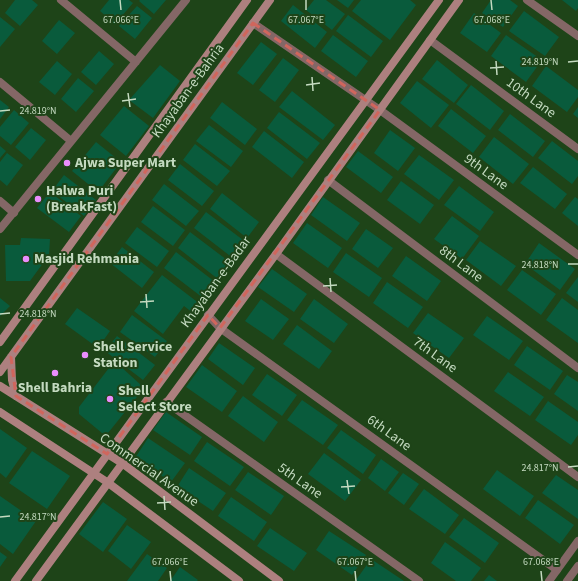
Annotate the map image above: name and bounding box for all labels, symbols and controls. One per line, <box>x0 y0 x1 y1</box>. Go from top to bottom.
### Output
text: 67.066°E <box>103 13 139 27</box>
text: 67.067°E <box>288 13 324 27</box>
text: 67.068°E <box>474 13 510 27</box>
street label: Khayaban-e-Bahria <box>147 40 229 142</box>
text: 24.819°N <box>521 55 559 69</box>
street label: 10th Lane <box>502 73 560 123</box>
text: 24.819°N <box>19 104 57 118</box>
street label: 9th Lane <box>460 149 512 195</box>
place label: Ajwa Super Mart <box>74 153 177 173</box>
marker: Ajwa Super Mart <box>62 158 72 168</box>
place label: Halwa Puri (BreakFast) <box>46 181 117 217</box>
marker: Halwa Puri (BreakFast) <box>33 194 43 204</box>
street label: Khayaban-e-Badar <box>176 232 256 332</box>
street label: 8th Lane <box>435 241 487 287</box>
place label: Masjid Rehmania <box>34 249 139 269</box>
marker: Masjid Rehmania <box>21 254 31 264</box>
text: 24.818°N <box>521 258 559 272</box>
text: 24.818°N <box>19 307 57 321</box>
street label: 7th Lane <box>409 332 461 378</box>
place label: Shell Service Station <box>93 337 172 373</box>
marker: Shell Service Station <box>80 350 90 360</box>
marker: Shell Bahria <box>50 368 60 378</box>
place label: Shell Bahria <box>18 378 92 398</box>
place label: Shell Select Store <box>118 381 192 417</box>
marker: Shell Select Store <box>105 394 115 404</box>
street label: 6th Lane <box>363 410 415 456</box>
street label: Commercial Avenue <box>95 428 203 512</box>
street label: 5th Lane <box>274 458 326 504</box>
text: 24.817°N <box>521 461 559 475</box>
text: 24.817°N <box>19 510 57 524</box>
text: 67.066°E <box>152 555 188 569</box>
text: 67.067°E <box>337 555 373 569</box>
text: 67.068°E <box>523 555 559 569</box>

